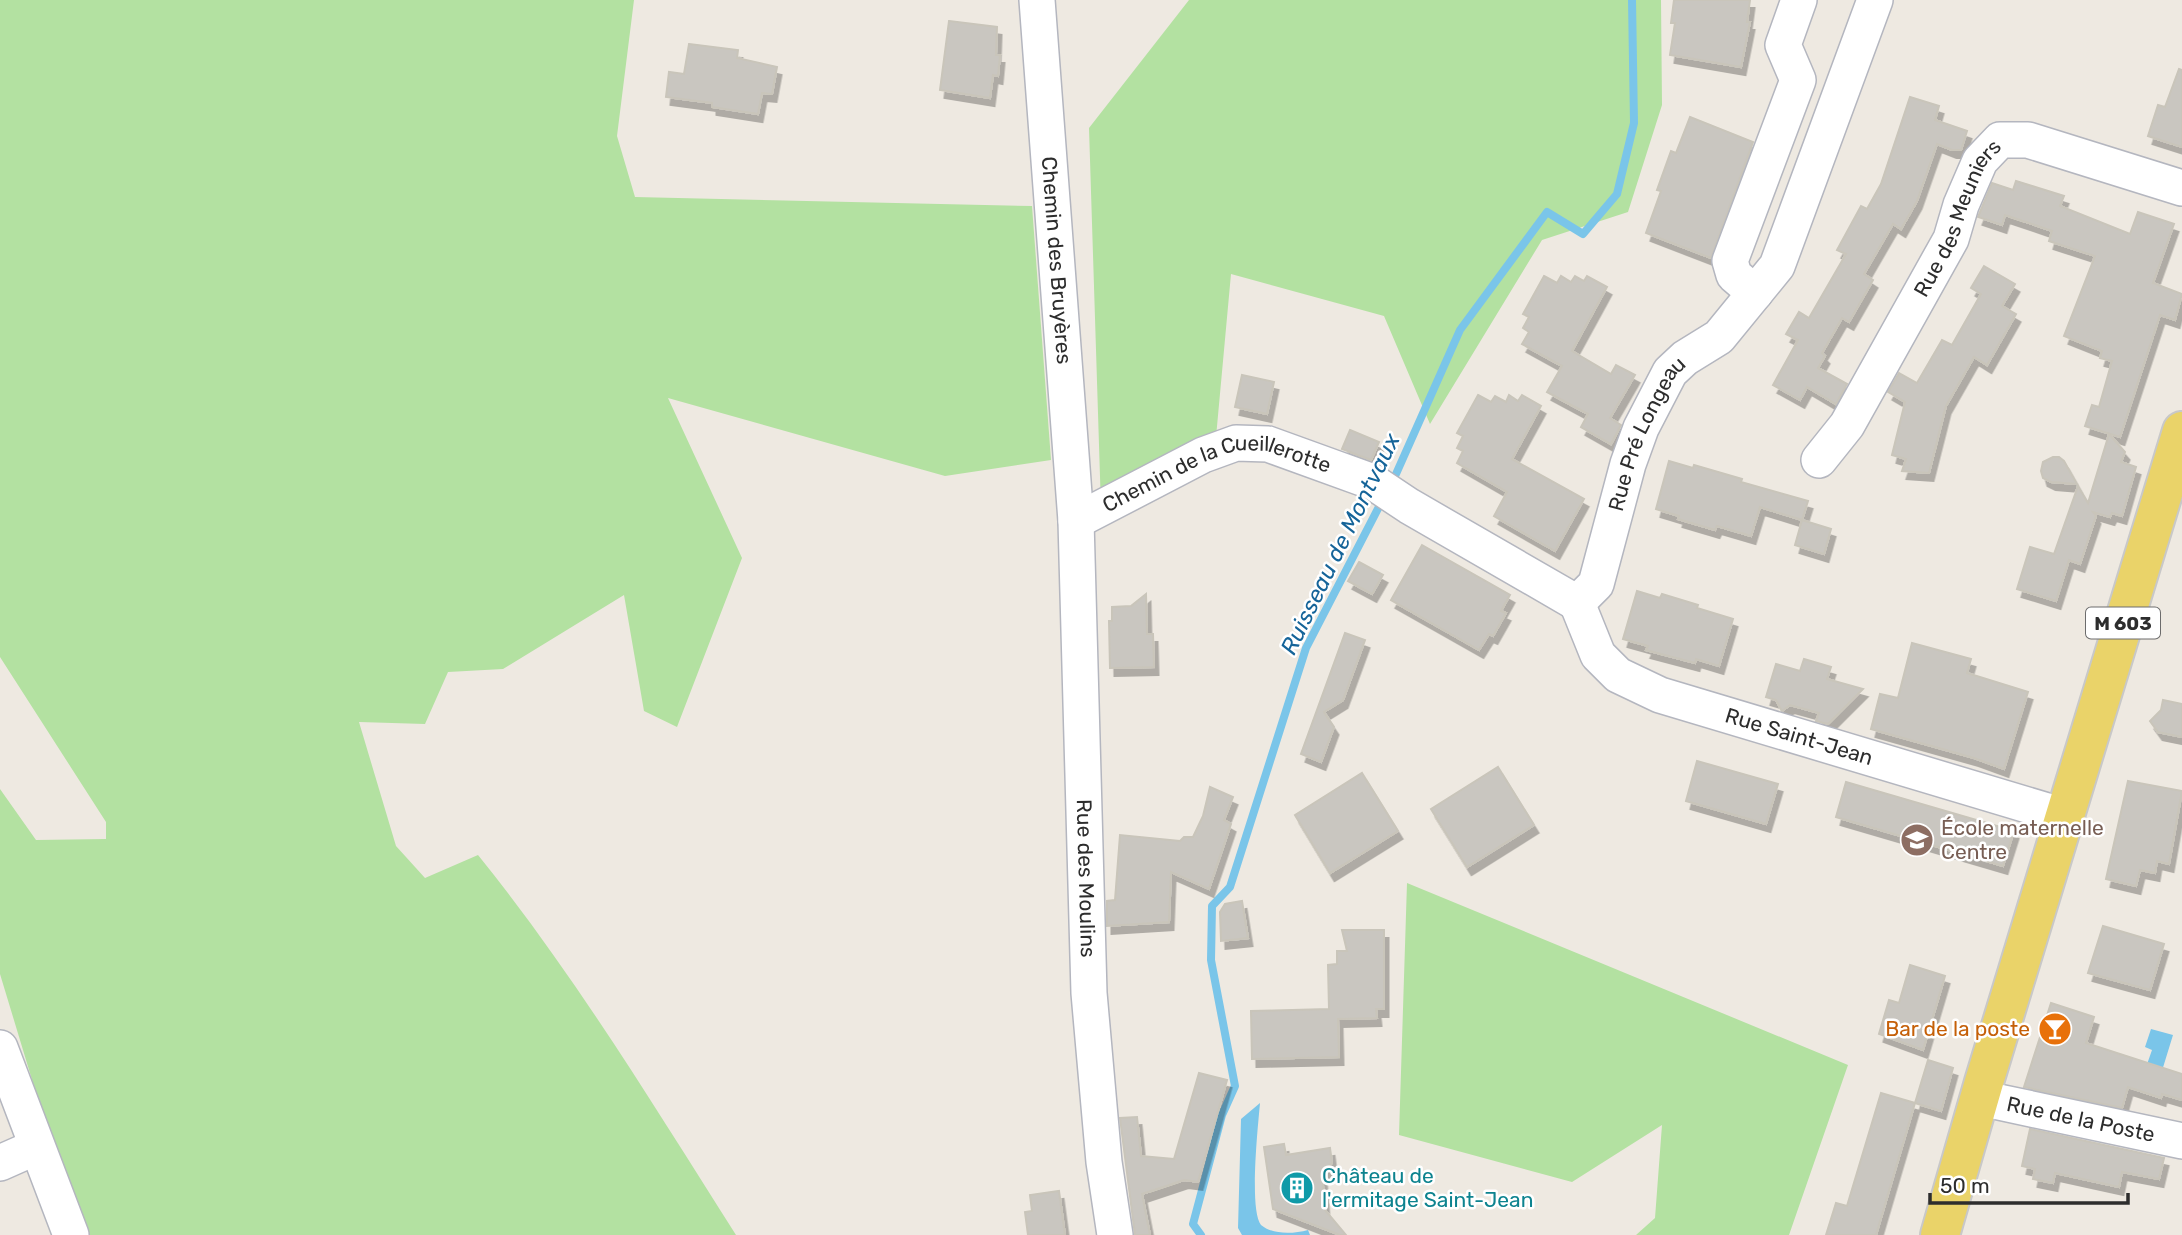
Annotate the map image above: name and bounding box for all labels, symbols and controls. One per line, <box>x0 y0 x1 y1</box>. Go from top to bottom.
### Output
street label: Rue des Meuniers <box>1908 134 2006 301</box>
street label: Chemin des Bruyères <box>1037 155 1077 365</box>
street label: Rue Pré Longeau <box>1603 351 1691 514</box>
water label: Ruisseau de Montvaux <box>1274 428 1406 659</box>
street label: Chemin de la Cueillerotte <box>1098 430 1335 517</box>
road number: M 603 <box>2086 608 2160 638</box>
street label: Rue Saint-Jean <box>1722 702 1876 770</box>
street label: Rue des Moulins <box>1072 799 1101 958</box>
place label: École maternelle Centre <box>1941 815 2104 864</box>
school or university icon: École maternelle Centre <box>1898 821 1936 859</box>
bar icon: Bar de la poste <box>2036 1010 2074 1048</box>
place label: Bar de la poste <box>1885 1016 2030 1041</box>
street label: Rue de la Poste <box>2005 1091 2157 1147</box>
scale bar <box>1930 1162 2128 1206</box>
place label: Château de l'ermitage Saint-Jean <box>1322 1163 1533 1212</box>
building icon: Château de l'ermitage Saint-Jean <box>1278 1169 1316 1207</box>
text: 50 m <box>1940 1173 1990 1198</box>

